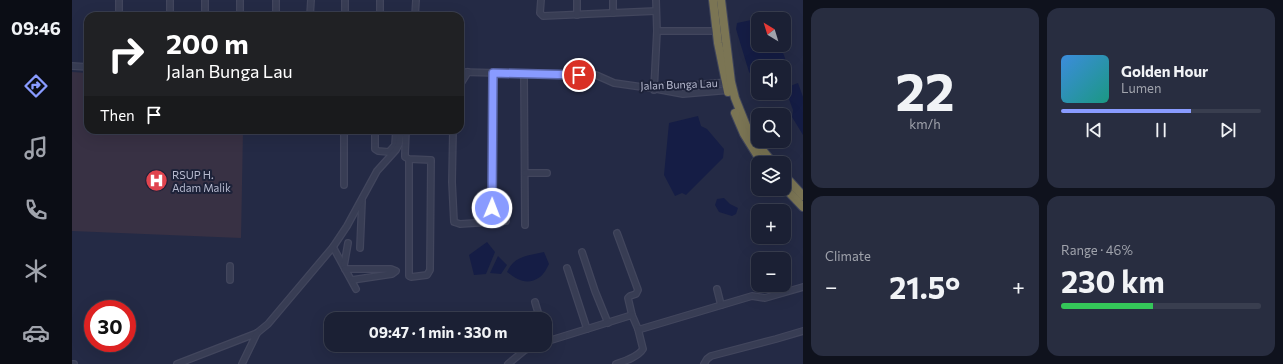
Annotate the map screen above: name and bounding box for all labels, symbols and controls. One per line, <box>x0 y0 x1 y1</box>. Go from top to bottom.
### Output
north arrow <box>751 12 791 52</box>
map controls <box>751 12 791 292</box>
text: 09:46 <box>11 17 61 39</box>
text: 200 m <box>166 26 249 60</box>
icon: right <box>100 28 152 80</box>
pin <box>562 58 596 92</box>
text: 22 <box>895 58 955 122</box>
text: Jalan Bunga Lau <box>166 60 293 82</box>
button: sound <box>751 60 791 100</box>
text: Golden Hour <box>1121 62 1208 80</box>
icon: arrive <box>568 64 590 86</box>
icon: directions <box>22 72 50 100</box>
street label: Jalan Bunga Lau <box>640 76 718 93</box>
text: Lumen <box>1121 80 1161 96</box>
icon: arrive <box>143 104 165 126</box>
text: Then <box>100 106 135 124</box>
button: search <box>751 108 791 148</box>
text: km/h <box>909 116 941 132</box>
icon: previous <box>1083 119 1105 141</box>
icon: pause <box>1150 119 1172 141</box>
icon: next <box>1217 119 1239 141</box>
icon: music <box>22 134 50 162</box>
button: layers <box>751 156 791 196</box>
hospital icon: RSUP H. Adam Malik <box>144 167 170 193</box>
place label: RSUP H. Adam Malik <box>172 168 231 194</box>
position arrow <box>471 187 513 229</box>
icon: phone <box>22 196 50 224</box>
button: + <box>751 204 791 244</box>
text: Range · 46% <box>1061 242 1133 258</box>
text: Climate <box>825 248 871 264</box>
button: − <box>751 252 791 292</box>
icon: climate <box>22 257 50 285</box>
text: 230 km <box>1061 262 1165 299</box>
text: 21.5° <box>889 268 960 305</box>
text: − <box>825 273 838 300</box>
text: + <box>1012 273 1025 300</box>
speed limit sign: 30 <box>84 300 136 352</box>
icon: car <box>22 319 50 347</box>
text: 09:47 · 1 min · 330 m <box>369 323 507 341</box>

